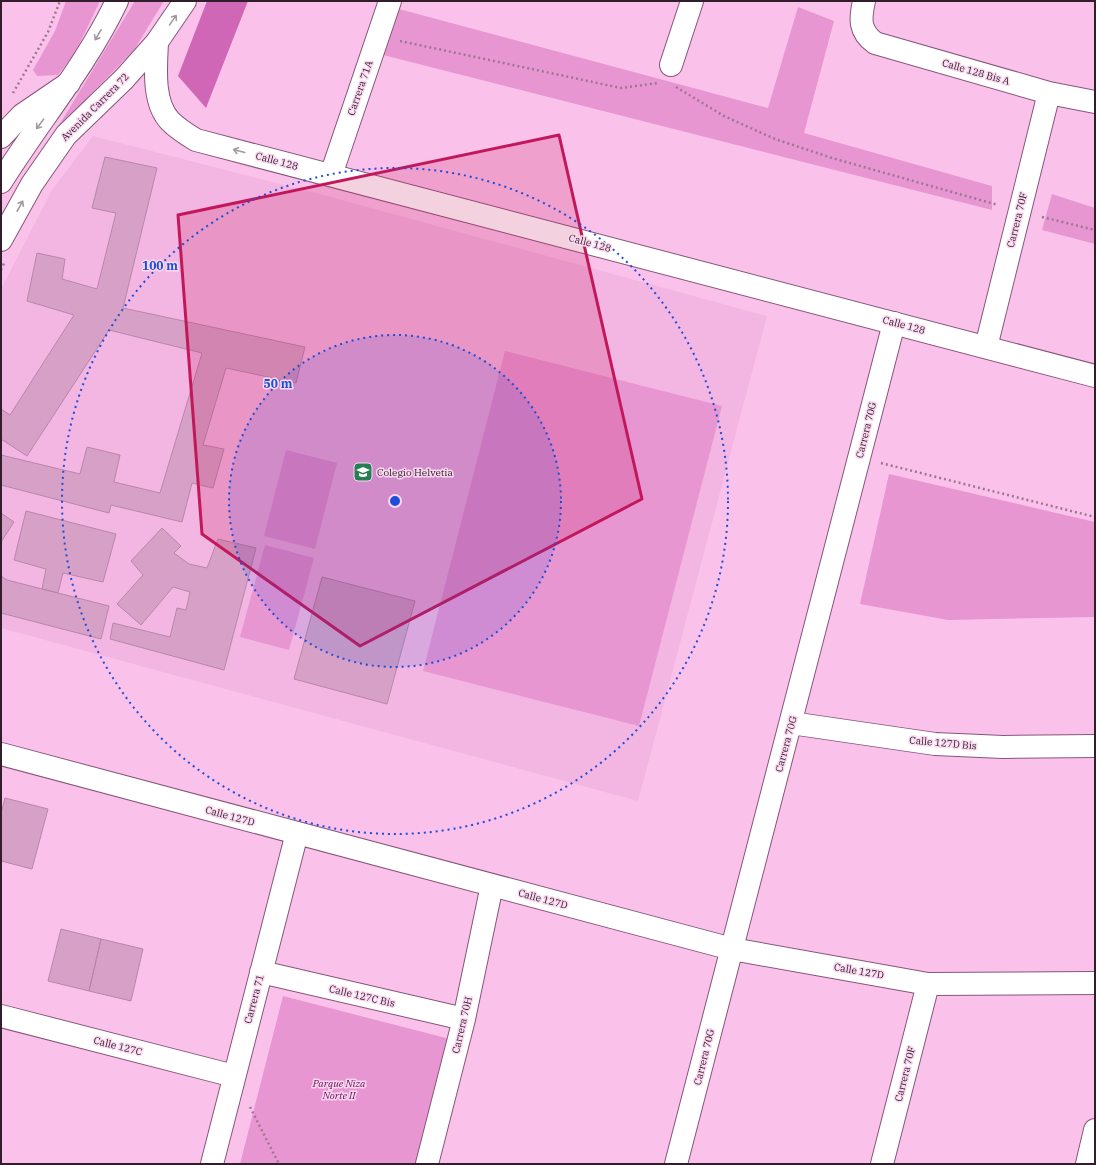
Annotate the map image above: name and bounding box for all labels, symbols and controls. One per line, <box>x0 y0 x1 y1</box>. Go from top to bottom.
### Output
one-way arrow <box>169 15 177 26</box>
one-way arrow <box>94 29 102 41</box>
street label: Calle 128 Bis A <box>941 56 1011 88</box>
street label: Carrera 71A <box>345 59 375 117</box>
street label: Avenida Carrera 72 <box>58 70 132 144</box>
one-way arrow <box>36 118 44 129</box>
one-way arrow <box>233 147 246 154</box>
street label: Calle 128 <box>254 149 300 173</box>
street label: Carrera 70F <box>1004 191 1030 249</box>
one-way arrow <box>17 200 25 212</box>
street label: Calle 128 <box>567 231 613 255</box>
text: 100 m <box>142 258 178 273</box>
street label: Calle 128 <box>881 313 927 337</box>
text: 50 m <box>264 376 293 391</box>
street label: Carrera 70G <box>853 401 879 459</box>
school or university icon: Colegio Helvetia <box>352 461 374 483</box>
place label: Colegio Helvetia <box>377 466 453 479</box>
centre of rings <box>388 494 402 508</box>
street label: Carrera 70G <box>772 715 800 773</box>
street label: Calle 127D Bis <box>909 734 977 752</box>
street label: Calle 127D <box>204 803 256 829</box>
street label: Calle 127D <box>517 886 569 912</box>
street label: Calle 127D <box>833 960 885 982</box>
street label: Carrera 71 <box>241 973 267 1025</box>
street label: Calle 127C Bis <box>328 982 396 1010</box>
street label: Carrera 70H <box>449 995 475 1055</box>
street label: Carrera 70G <box>691 1028 717 1086</box>
street label: Calle 127C <box>92 1034 144 1058</box>
street label: Carrera 70F <box>892 1045 918 1103</box>
park label: Parque Niza Norte II <box>312 1077 366 1102</box>

